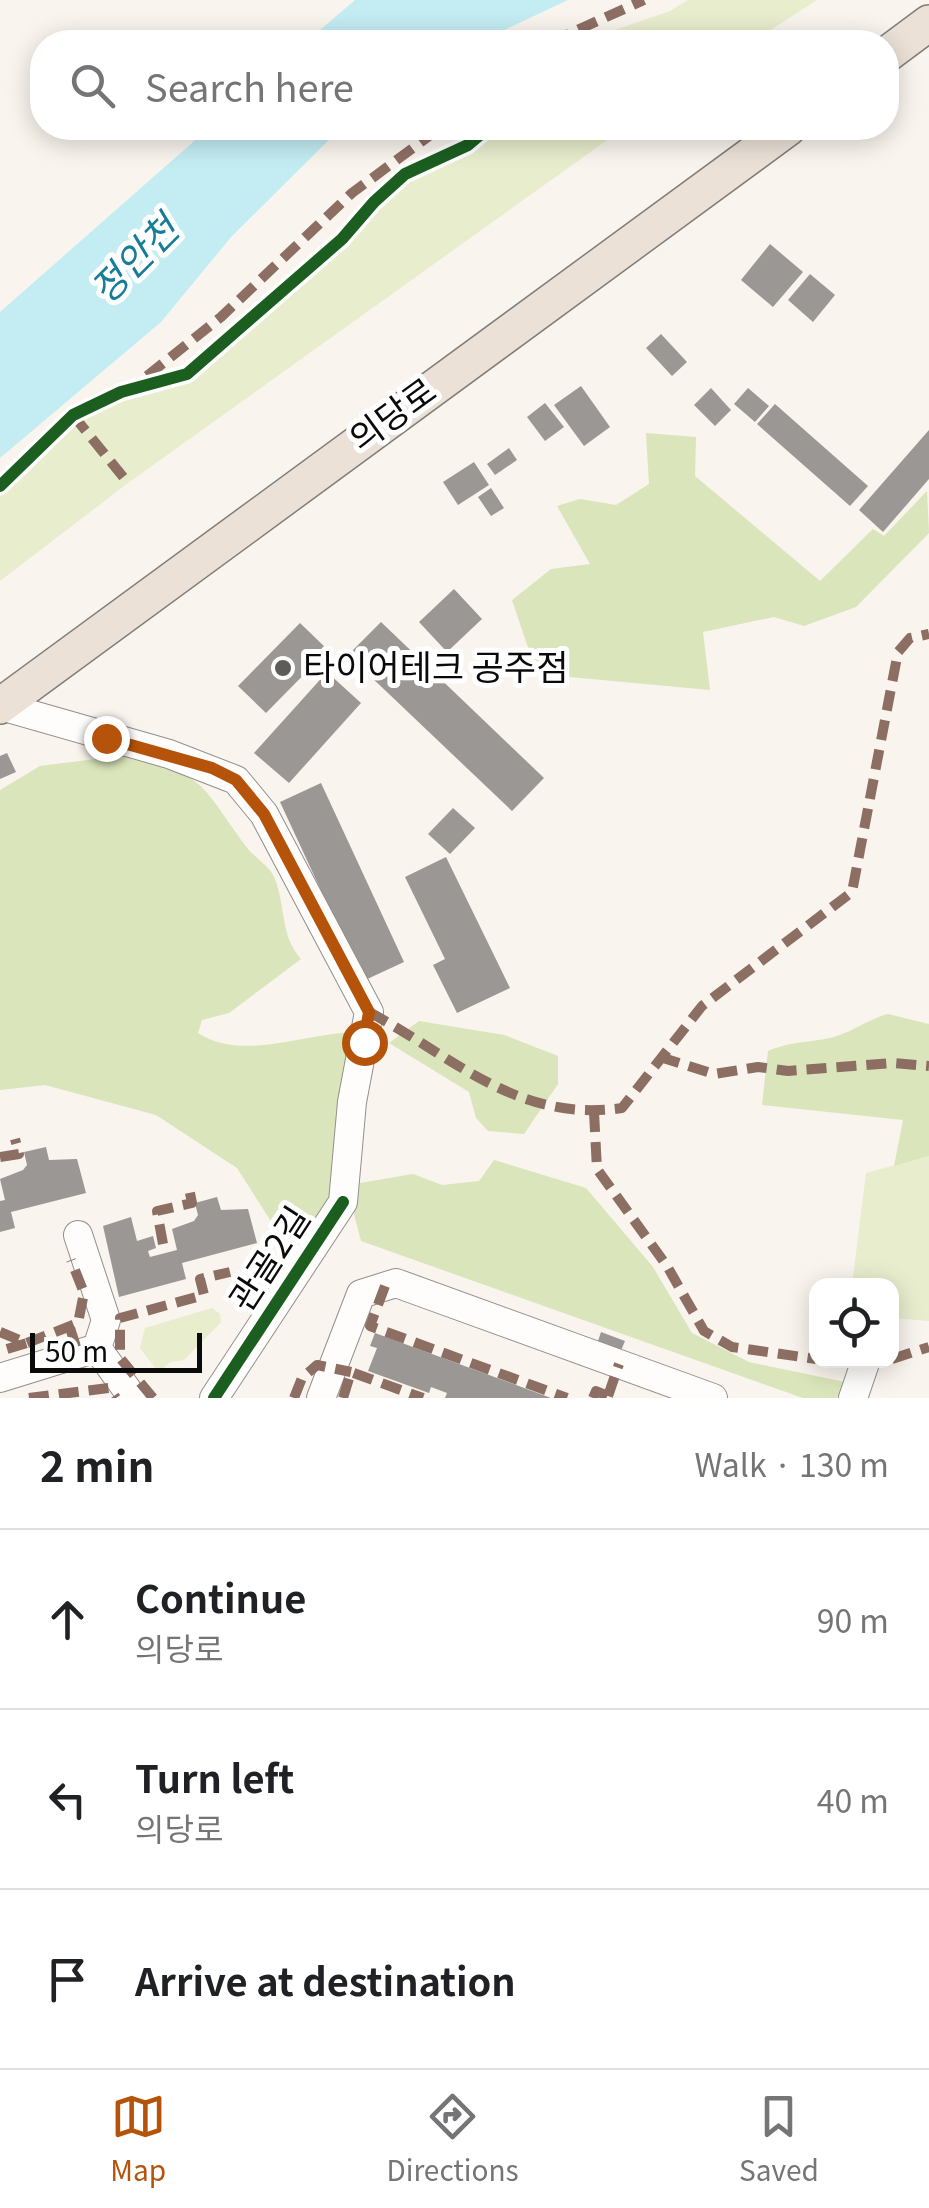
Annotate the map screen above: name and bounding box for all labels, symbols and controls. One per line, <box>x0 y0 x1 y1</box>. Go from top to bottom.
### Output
search box <box>30 30 899 140</box>
icon: search <box>65 58 120 113</box>
text: Search here <box>145 58 354 113</box>
water label: 정안천 <box>76 198 192 314</box>
street label: 의당로 <box>337 363 445 461</box>
place label: 타이어테크 공주점 <box>303 639 568 690</box>
marker: 타이어테크 공주점 <box>272 657 294 679</box>
route end <box>84 716 130 762</box>
route start <box>342 1020 388 1066</box>
street label: 관골2길 <box>214 1195 320 1320</box>
map controls <box>809 1278 899 1368</box>
button: locate <box>809 1278 899 1368</box>
scale bar <box>30 1328 202 1372</box>
text: 50 m <box>45 1330 108 1370</box>
text: 2 min <box>40 1433 155 1494</box>
text: Walk · 130 m <box>694 1440 889 1486</box>
text: Continue <box>135 1569 306 1624</box>
icon: ahead <box>40 1592 95 1647</box>
text: 90 m <box>817 1596 889 1642</box>
text: 의당로 <box>135 1624 223 1670</box>
text: Turn left <box>135 1749 294 1804</box>
icon: left <box>40 1772 95 1827</box>
text: 40 m <box>817 1776 889 1822</box>
text: 의당로 <box>135 1804 223 1850</box>
icon: arrive <box>40 1952 95 2007</box>
text: Arrive at destination <box>135 1952 516 2007</box>
tab: Map <box>110 2089 166 2189</box>
tab: Directions <box>386 2089 519 2189</box>
tab: Saved <box>739 2089 819 2189</box>

